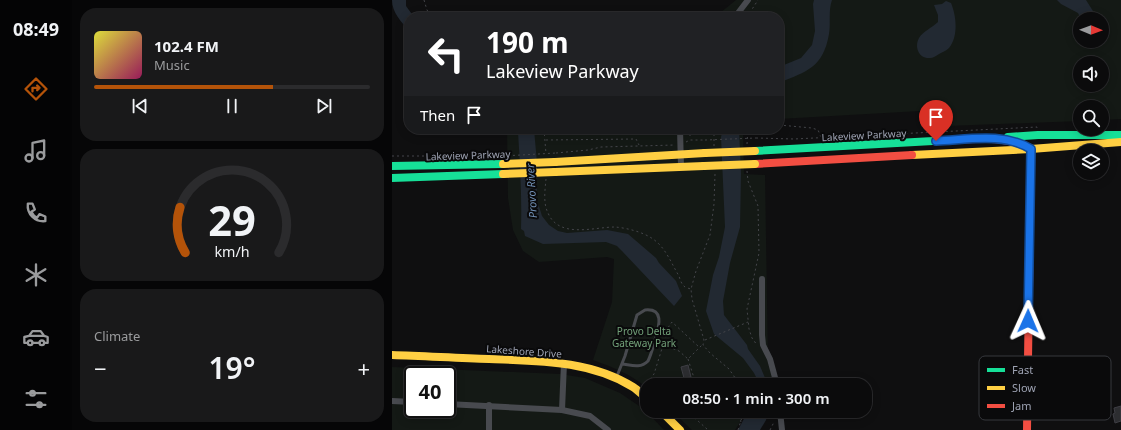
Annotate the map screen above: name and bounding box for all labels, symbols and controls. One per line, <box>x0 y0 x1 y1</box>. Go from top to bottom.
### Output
north arrow <box>1073 12 1109 48</box>
map controls <box>1073 12 1109 180</box>
text: 08:49 <box>13 17 59 41</box>
text: 190 m <box>486 23 569 61</box>
icon: left <box>420 28 472 80</box>
text: 102.4 FM <box>154 36 219 56</box>
text: Music <box>154 56 190 74</box>
button: sound <box>1073 56 1109 92</box>
text: Lakeview Parkway <box>486 59 639 83</box>
icon: directions <box>22 75 50 103</box>
icon: previous <box>129 95 151 117</box>
icon: pause <box>221 95 243 117</box>
icon: next <box>313 95 335 117</box>
pin <box>919 100 953 141</box>
button: search <box>1073 100 1109 136</box>
icon: arrive <box>463 104 485 126</box>
text: Then <box>420 105 455 125</box>
icon: arrive <box>925 106 947 128</box>
street label: Lakeview Parkway <box>821 126 908 144</box>
icon: music <box>22 137 50 165</box>
button: layers <box>1073 144 1109 180</box>
street label: Lakeview Parkway <box>425 146 512 163</box>
water label: Provo River <box>522 163 540 219</box>
text: 29 <box>208 192 256 248</box>
icon: phone <box>22 199 50 227</box>
text: km/h <box>214 242 250 261</box>
icon: climate <box>22 261 50 289</box>
position arrow <box>1007 300 1049 342</box>
icon: car <box>22 323 50 351</box>
park label: Provo Delta Gateway Park <box>612 324 677 350</box>
text: Climate <box>94 327 140 345</box>
street label: Lakeshore Drive <box>486 341 563 361</box>
text: 19° <box>208 347 256 388</box>
text: − <box>94 353 107 383</box>
text: + <box>357 353 370 383</box>
legend <box>979 356 1111 420</box>
text: Fast <box>1012 362 1033 377</box>
speed limit sign: 40 <box>404 366 456 418</box>
text: Slow <box>1012 380 1036 395</box>
icon: filters <box>22 385 50 413</box>
text: 08:50 · 1 min · 300 m <box>682 388 830 408</box>
text: Jam <box>1011 398 1031 413</box>

